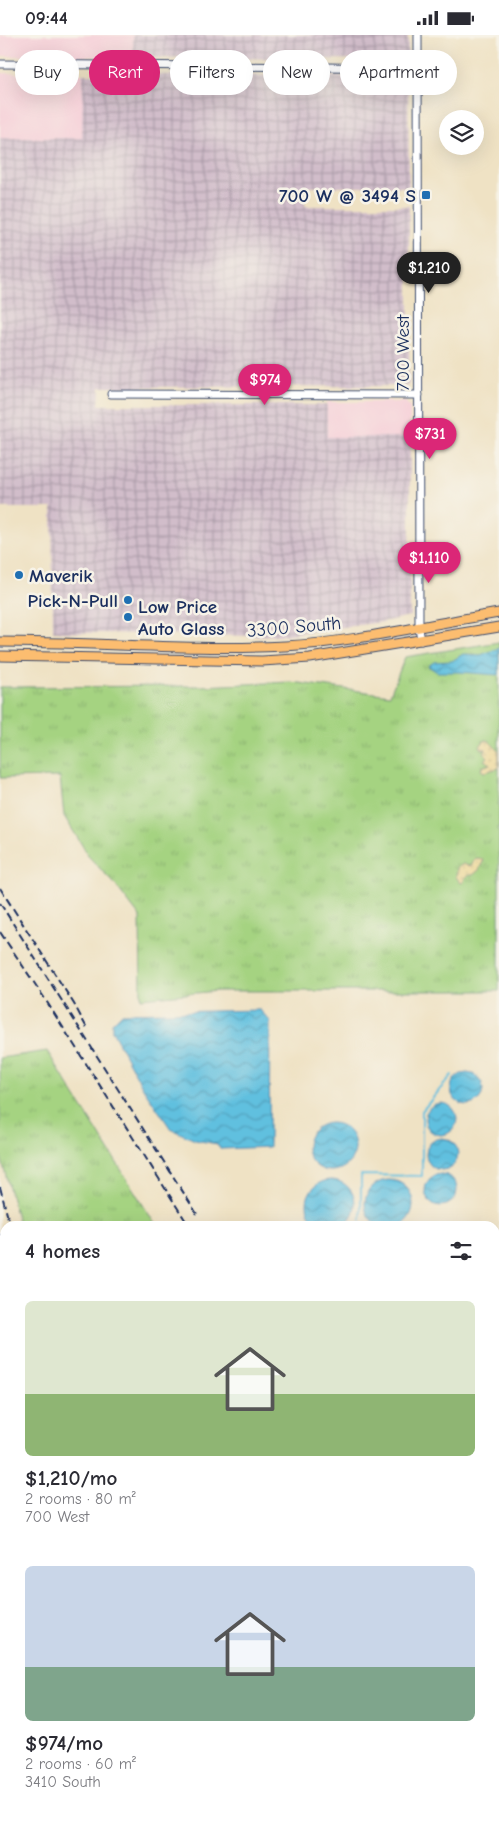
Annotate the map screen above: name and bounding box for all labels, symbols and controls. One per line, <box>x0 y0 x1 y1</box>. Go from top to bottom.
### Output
text: 09:44 <box>25 7 68 29</box>
chip: Buy <box>15 50 79 95</box>
chip: Rent <box>89 50 160 95</box>
chip: Filters <box>170 50 253 95</box>
chip: New <box>263 50 330 95</box>
chip: Apartment <box>340 50 457 95</box>
map controls <box>439 110 484 155</box>
button: layers <box>439 110 484 155</box>
place label: 700 W @ 3494 S <box>279 185 416 207</box>
marker: 700 W @ 3494 S <box>420 189 432 201</box>
pin: $1,210 <box>388 251 470 294</box>
text: $1,210 <box>408 259 450 277</box>
street label: 700 West <box>392 314 414 391</box>
pin: $974 <box>235 363 295 406</box>
text: $974 <box>249 371 281 389</box>
pin: $731 <box>400 417 460 460</box>
text: $731 <box>414 425 446 443</box>
pin: $1,110 <box>388 541 470 584</box>
text: $1,110 <box>409 549 449 567</box>
place label: Maverik <box>29 565 93 587</box>
marker: Maverik <box>13 569 25 581</box>
place label: Pick-N-Pull <box>27 590 118 612</box>
marker: Pick-N-Pull <box>122 594 134 606</box>
place label: Low Price Auto Glass <box>138 596 224 640</box>
marker: Low Price Auto Glass <box>122 611 134 623</box>
street label: 3300 South <box>246 612 342 642</box>
icon: filters <box>447 1237 475 1265</box>
text: 4 homes <box>25 1239 100 1263</box>
icon: home <box>205 1334 295 1424</box>
text: $1,210/mo <box>25 1466 117 1490</box>
text: 2 rooms · 80 m² <box>25 1490 136 1508</box>
text: 700 West <box>25 1508 89 1526</box>
icon: home <box>205 1599 295 1689</box>
text: $974/mo <box>25 1731 103 1755</box>
text: 2 rooms · 60 m² <box>25 1755 136 1773</box>
text: 3410 South <box>25 1773 101 1791</box>

